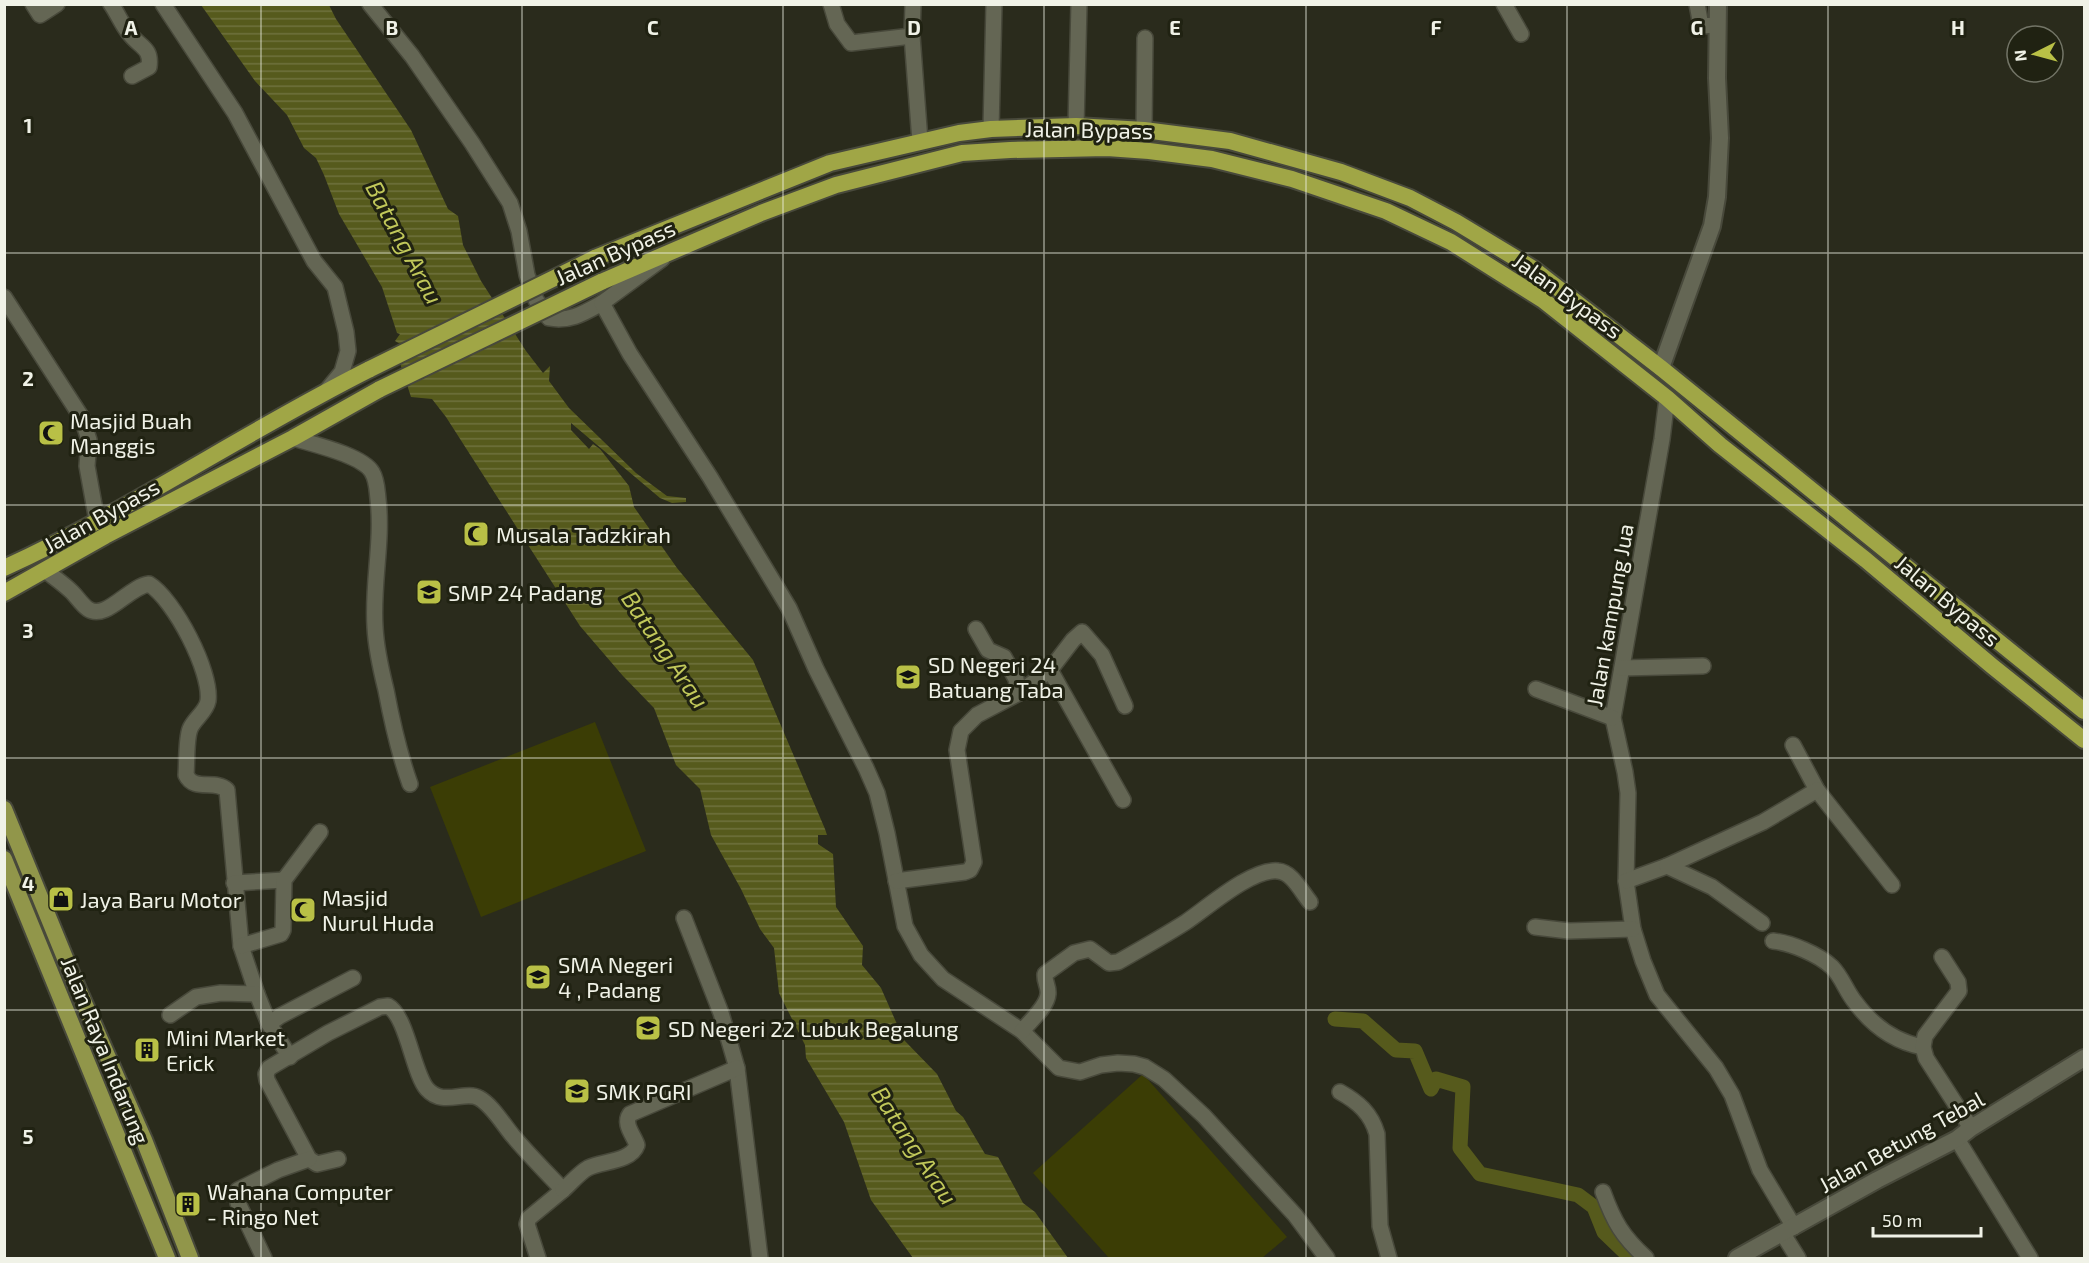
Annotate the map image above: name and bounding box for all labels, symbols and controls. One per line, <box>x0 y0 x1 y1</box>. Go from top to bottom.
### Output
text: A <box>124 15 138 39</box>
text: B <box>386 15 398 39</box>
text: C <box>647 15 659 39</box>
text: D <box>907 15 921 39</box>
text: E <box>1169 15 1181 39</box>
text: F <box>1430 15 1442 39</box>
text: G <box>1691 15 1703 39</box>
text: H <box>1951 15 1965 39</box>
north arrow <box>2005 24 2065 84</box>
text: N <box>2010 49 2030 62</box>
text: 1 <box>24 113 32 137</box>
street label: Jalan Bypass <box>1025 115 1153 143</box>
water label: Batang Arau <box>360 175 450 309</box>
street label: Jalan Bypass <box>551 214 679 290</box>
street label: Jalan Bypass <box>1508 247 1628 343</box>
text: 2 <box>22 366 34 390</box>
place label: Masjid Buah Manggis <box>70 407 192 458</box>
mosque icon: Masjid Buah Manggis <box>36 418 66 448</box>
street label: Jalan Bypass <box>39 473 163 557</box>
mosque icon: Musala Tadzkirah <box>461 519 491 549</box>
place label: Musala Tadzkirah <box>496 521 671 547</box>
street label: Jalan kampung Jua <box>1580 521 1638 709</box>
street label: Jalan Bypass <box>1890 549 2006 651</box>
school or university icon: SMP 24 Padang <box>414 577 444 607</box>
place label: SMP 24 Padang <box>448 579 603 605</box>
water label: Batang Arau <box>616 585 716 713</box>
text: 3 <box>22 618 34 642</box>
place label: SD Negeri 24 Batuang Taba <box>928 651 1064 702</box>
school or university icon: SD Negeri 24 Batuang Taba <box>893 662 923 692</box>
text: 4 <box>22 871 35 895</box>
shop icon: Jaya Baru Motor <box>46 884 76 914</box>
place label: Masjid Nurul Huda <box>322 884 434 935</box>
place label: Jaya Baru Motor <box>80 886 242 912</box>
mosque icon: Masjid Nurul Huda <box>288 895 318 925</box>
place label: SMA Negeri 4 , Padang <box>558 951 673 1002</box>
street label: Jalan Raya Indarung <box>57 953 155 1147</box>
school or university icon: SMA Negeri 4 , Padang <box>523 962 553 992</box>
school or university icon: SD Negeri 22 Lubuk Begalung <box>633 1013 663 1043</box>
place label: SD Negeri 22 Lubuk Begalung <box>668 1015 959 1041</box>
place label: Mini Market Erick <box>166 1024 285 1075</box>
building icon: Mini Market Erick <box>132 1035 162 1065</box>
school or university icon: SMK PGRI <box>562 1076 592 1106</box>
place label: SMK PGRI <box>596 1078 691 1104</box>
water label: Batang Arau <box>866 1080 964 1210</box>
street label: Jalan Betung Tebal <box>1814 1085 1989 1197</box>
text: 5 <box>22 1124 34 1148</box>
place label: Wahana Computer - Ringo Net <box>207 1178 393 1229</box>
building icon: Wahana Computer - Ringo Net <box>173 1189 203 1219</box>
scale bar <box>1873 1200 1981 1238</box>
text: 50 m <box>1882 1209 1922 1231</box>

